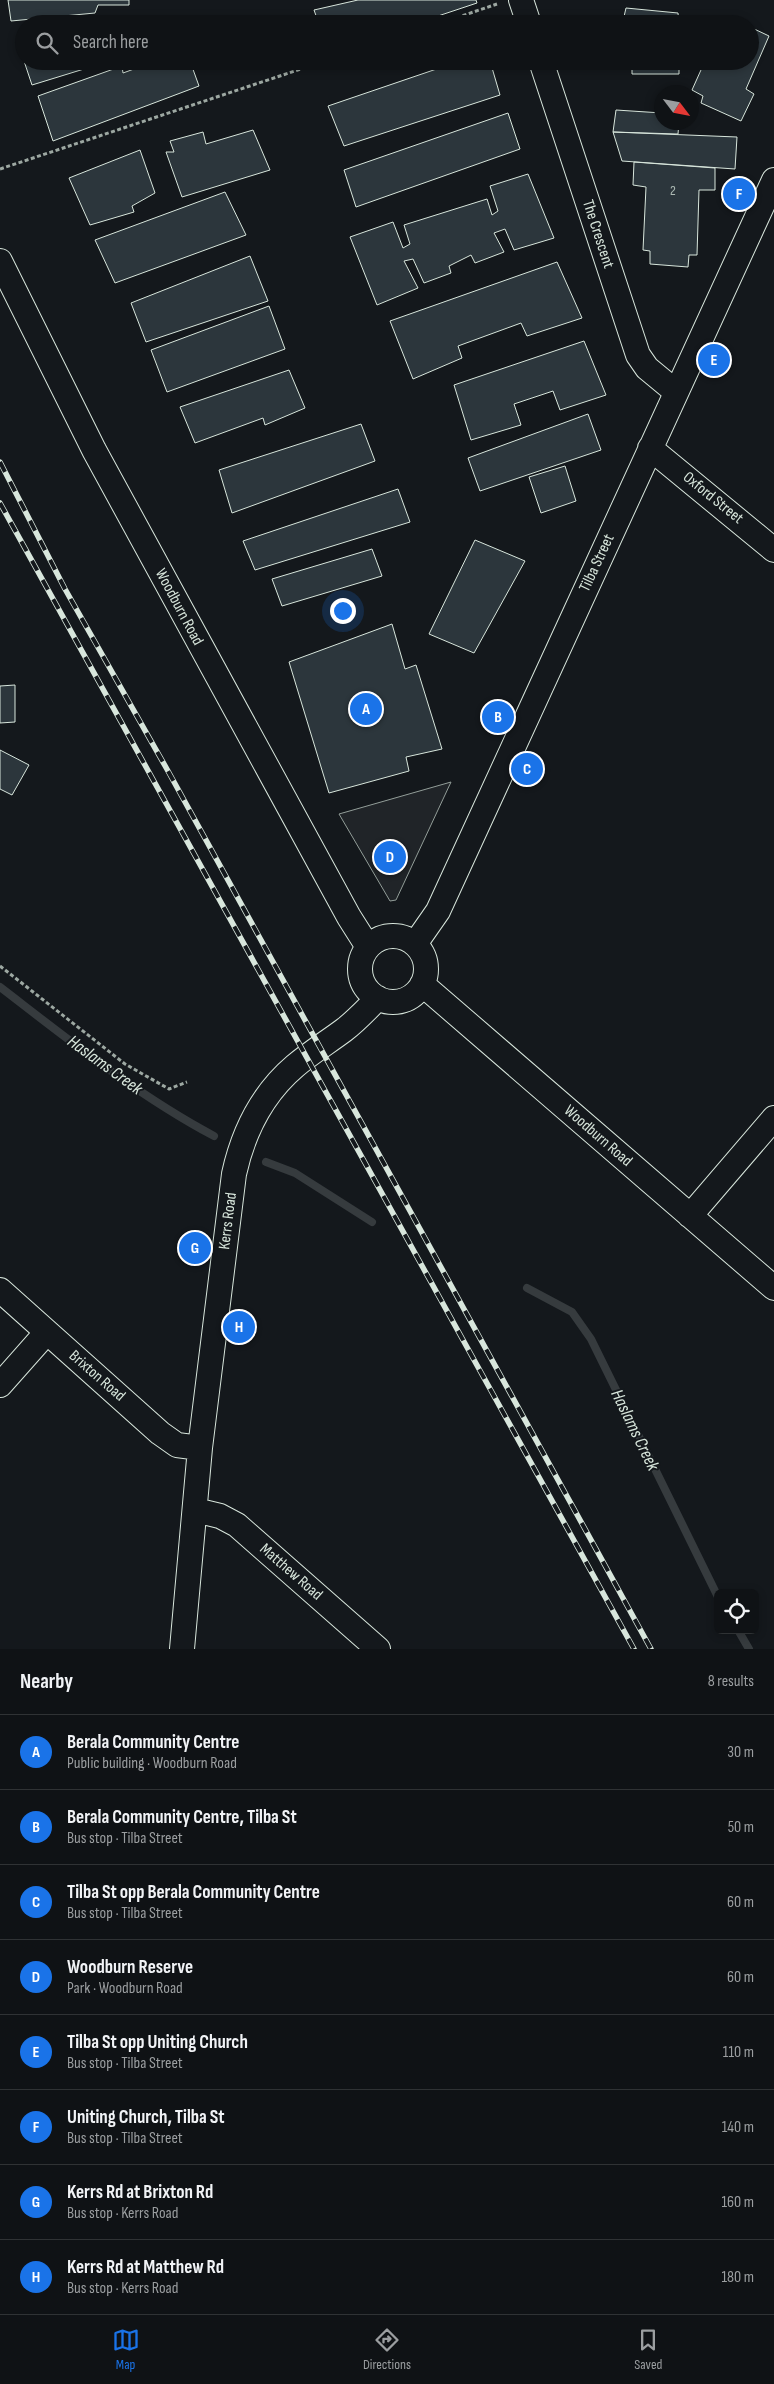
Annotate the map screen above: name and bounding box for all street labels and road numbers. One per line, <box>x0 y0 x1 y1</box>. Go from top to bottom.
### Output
street label: The Crescent <box>578 197 618 271</box>
street label: Oxford Street <box>679 468 747 528</box>
street label: Tilba Street <box>575 531 619 595</box>
street label: Woodburn Road <box>151 565 207 649</box>
street label: Woodburn Road <box>560 1101 636 1171</box>
street label: Kerrs Road <box>215 1191 241 1251</box>
street label: Brixton Road <box>65 1347 129 1405</box>
street label: Matthew Road <box>256 1540 326 1604</box>

